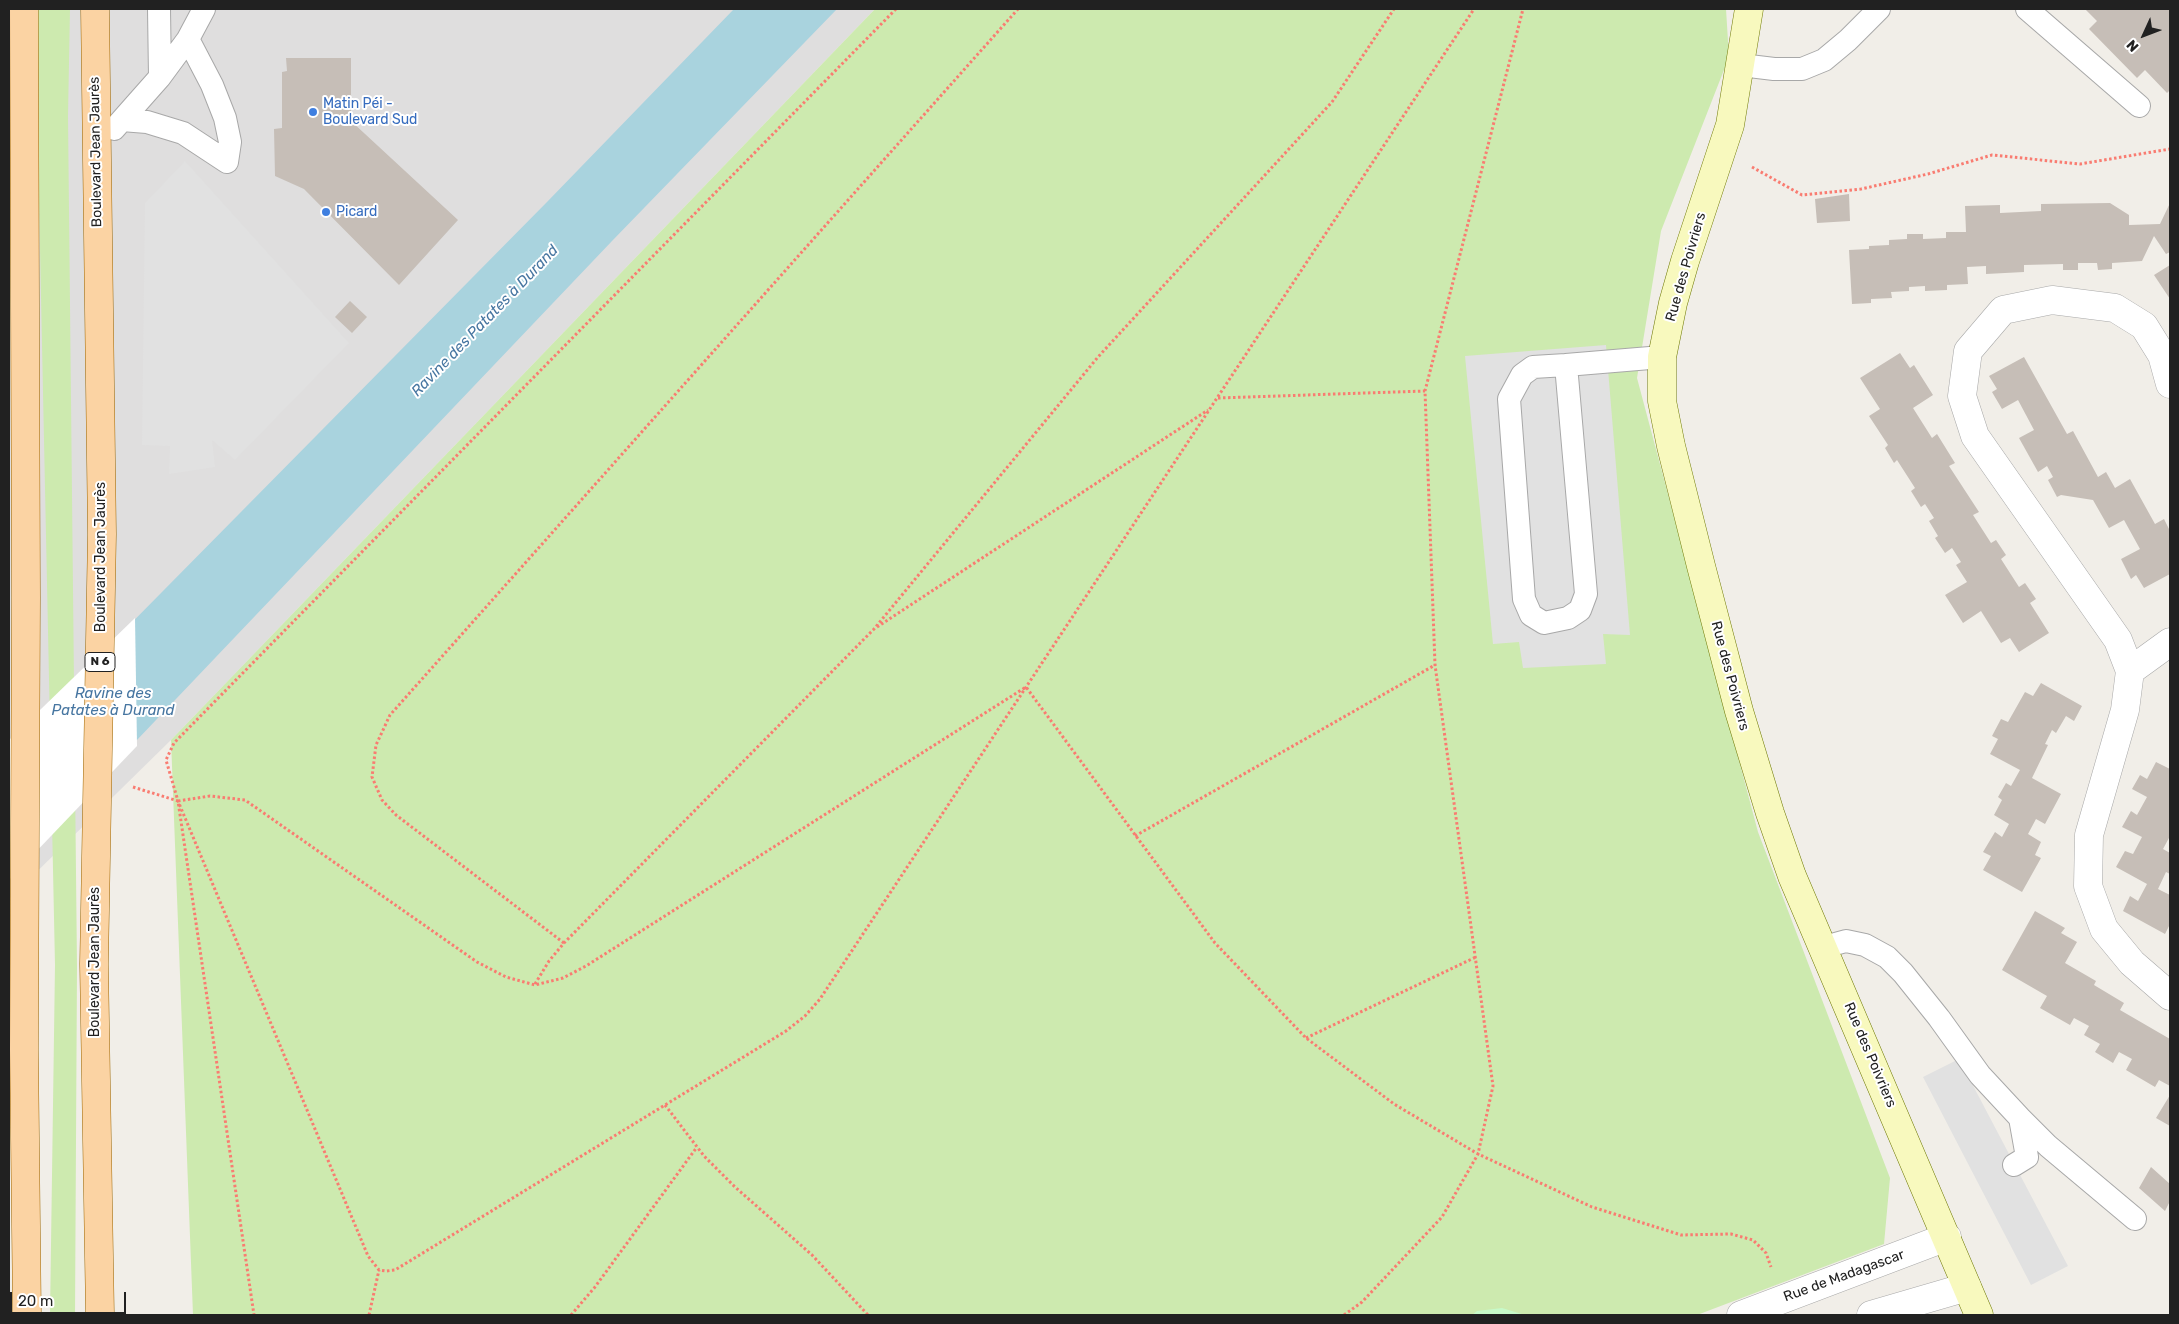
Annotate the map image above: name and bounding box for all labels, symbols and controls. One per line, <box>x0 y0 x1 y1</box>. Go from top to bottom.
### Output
north arrow <box>2119 10 2169 60</box>
text: N <box>2123 36 2142 55</box>
street label: Boulevard Jean Jaurès <box>86 77 106 227</box>
place label: Matin Péi - Boulevard Sud <box>323 96 417 128</box>
marker: Matin Péi - Boulevard Sud <box>307 106 319 118</box>
place label: Picard <box>336 204 377 220</box>
marker: Picard <box>320 206 332 218</box>
street label: Rue des Poivriers <box>1662 211 1710 323</box>
water label: Ravine des Patates à Durand <box>408 242 562 400</box>
street label: Boulevard Jean Jaurès <box>93 482 109 632</box>
street label: Rue des Poivriers <box>1707 619 1753 733</box>
road number: N 6 <box>85 652 115 672</box>
water label: Ravine des Patates à Durand <box>52 685 174 720</box>
street label: Boulevard Jean Jaurès <box>87 887 103 1037</box>
street label: Rue des Poivriers <box>1840 1000 1900 1110</box>
street label: Rue de Madagascar <box>1781 1246 1907 1306</box>
scale bar <box>12 1282 129 1314</box>
text: 20 m <box>18 1292 53 1310</box>

